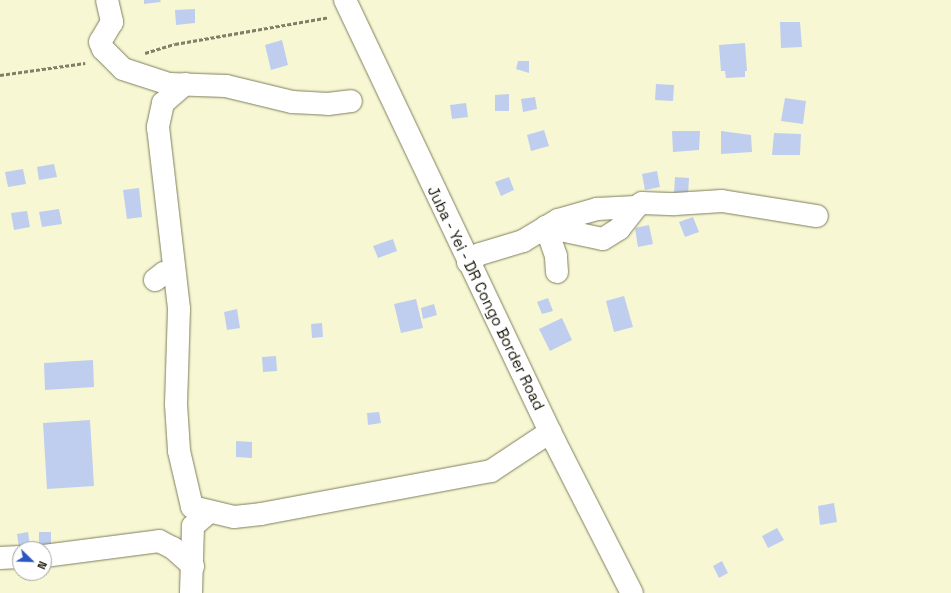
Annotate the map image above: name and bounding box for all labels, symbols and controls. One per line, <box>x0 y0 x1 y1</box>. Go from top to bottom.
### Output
street label: Juba - Yei - DR Congo Border Road <box>423 182 549 414</box>
north arrow <box>12 541 52 581</box>
text: N <box>34 559 50 571</box>

